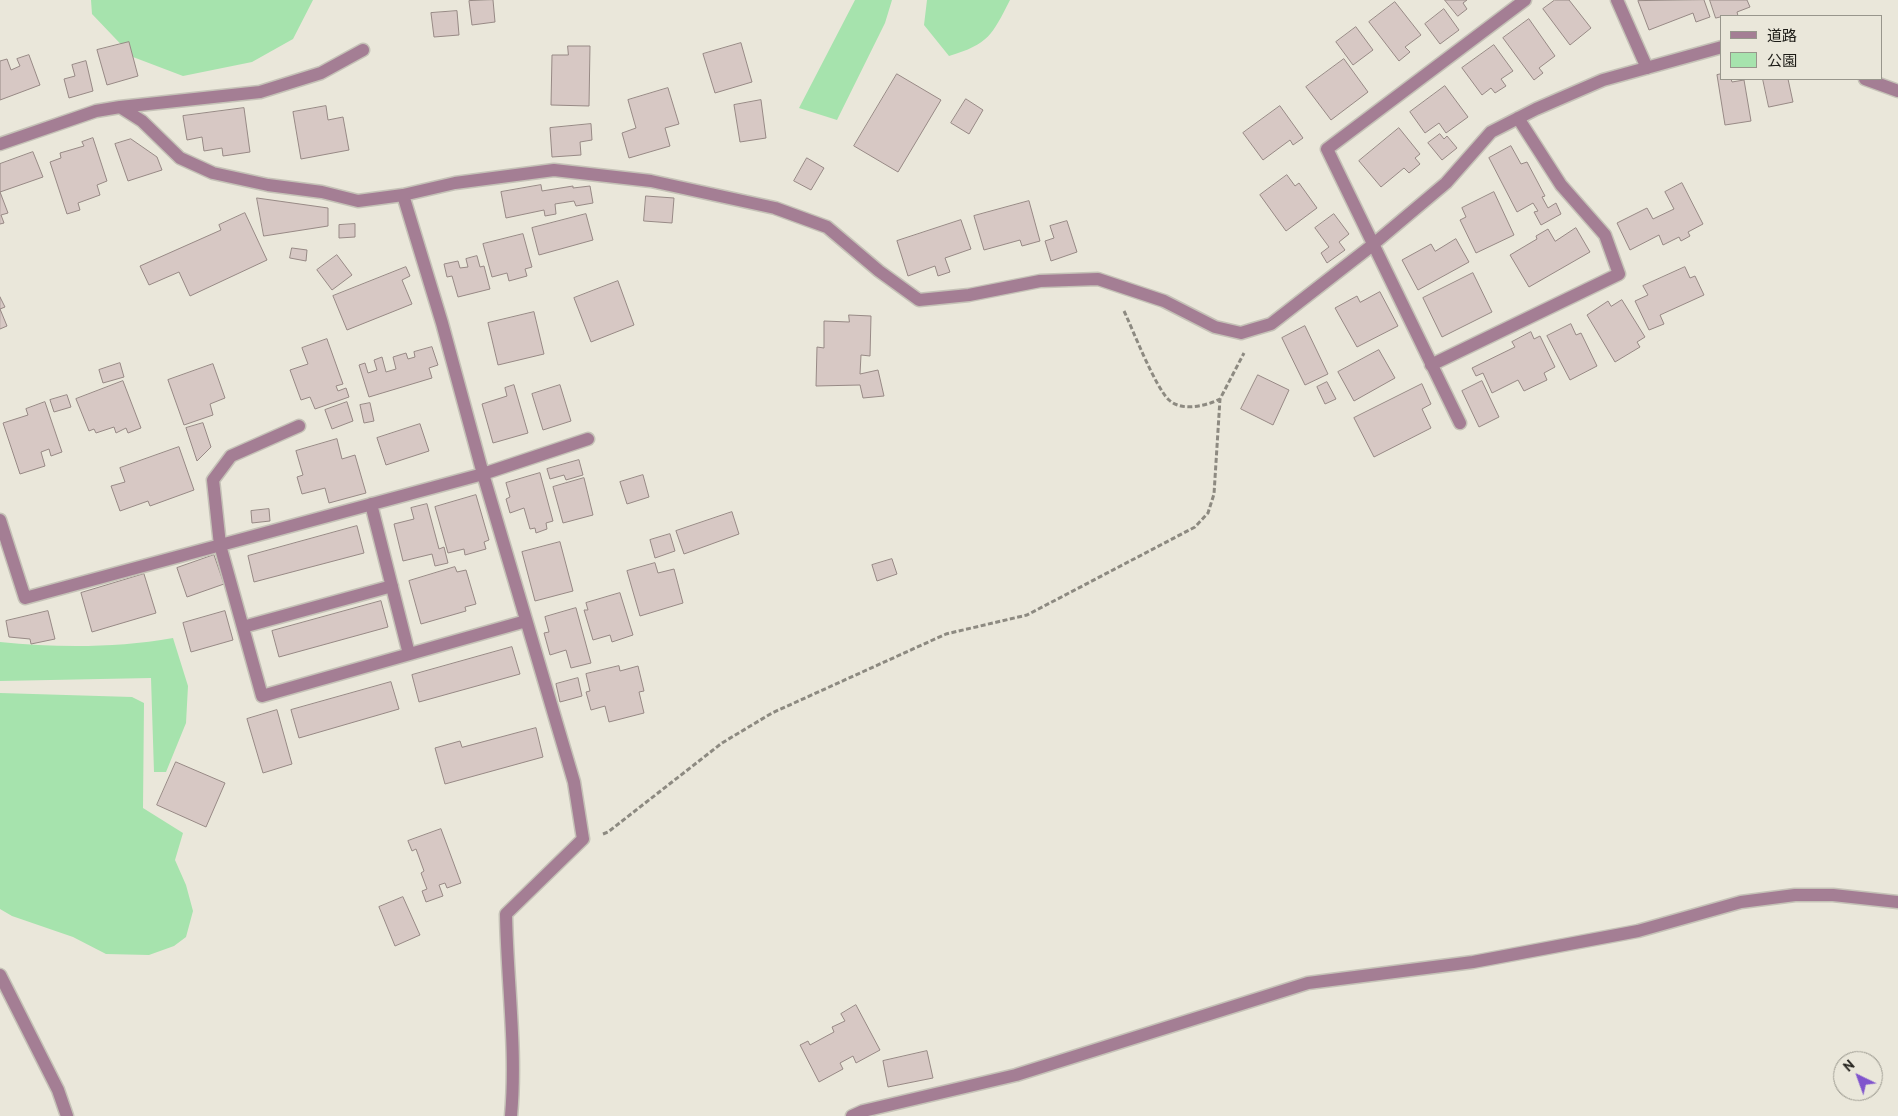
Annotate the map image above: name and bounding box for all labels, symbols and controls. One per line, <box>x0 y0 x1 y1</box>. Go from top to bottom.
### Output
legend <box>1720 15 1883 80</box>
text: 道路 <box>1767 26 1797 45</box>
text: 公園 <box>1767 51 1797 70</box>
north arrow <box>1833 1051 1883 1101</box>
text: N <box>1839 1056 1858 1075</box>

